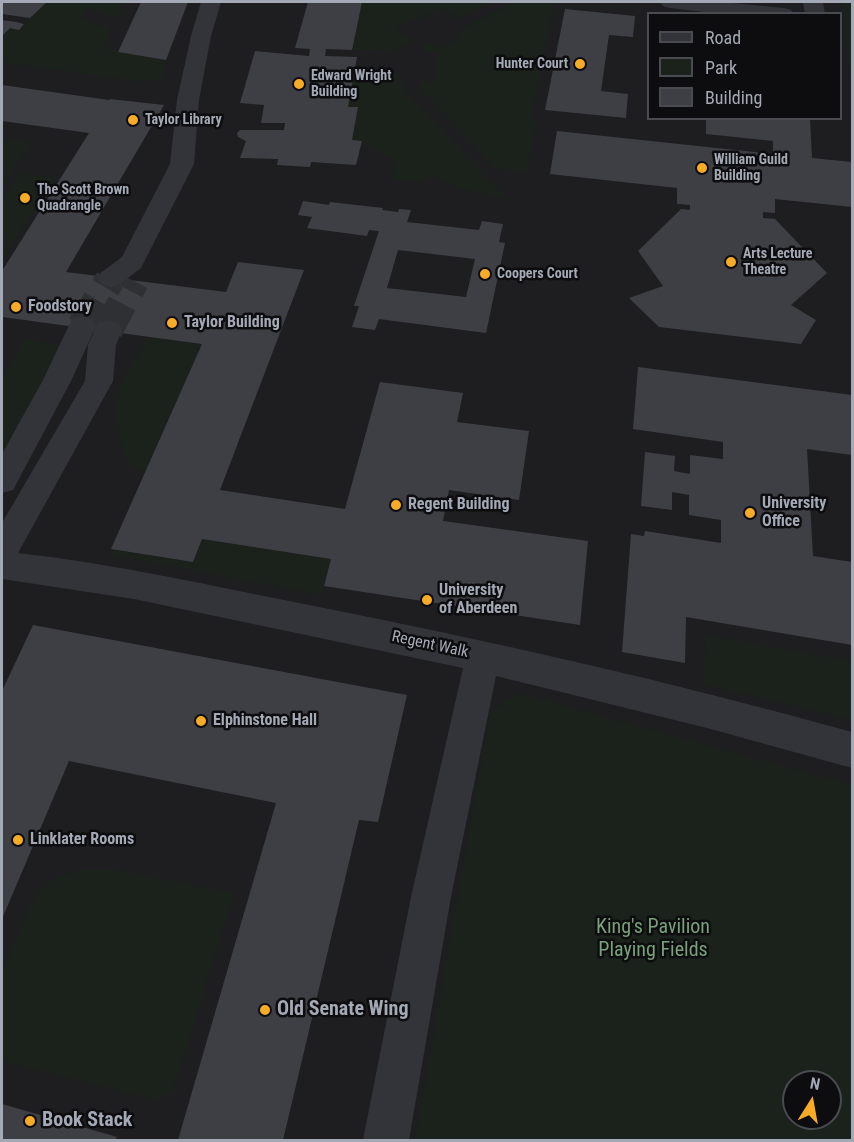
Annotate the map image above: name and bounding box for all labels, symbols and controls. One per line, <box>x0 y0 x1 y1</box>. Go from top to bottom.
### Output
legend <box>647 12 842 120</box>
text: Road <box>705 27 741 48</box>
place label: Hunter Court <box>496 56 568 72</box>
marker: Hunter Court <box>573 57 587 71</box>
text: Park <box>705 57 737 78</box>
place label: Edward Wright Building <box>311 68 392 100</box>
marker: Edward Wright Building <box>292 77 306 91</box>
text: Building <box>705 87 762 108</box>
place label: Taylor Library <box>145 112 222 128</box>
marker: Taylor Library <box>126 113 140 127</box>
place label: William Guild Building <box>714 152 788 184</box>
marker: William Guild Building <box>695 161 709 175</box>
place label: The Scott Brown Quadrangle <box>37 182 129 214</box>
marker: The Scott Brown Quadrangle <box>18 191 32 205</box>
place label: Arts Lecture Theatre <box>743 246 812 278</box>
marker: Arts Lecture Theatre <box>724 255 738 269</box>
place label: Coopers Court <box>497 266 578 282</box>
marker: Coopers Court <box>478 267 492 281</box>
place label: Foodstory <box>28 297 92 317</box>
marker: Foodstory <box>9 300 23 314</box>
place label: Taylor Building <box>184 313 280 333</box>
marker: Taylor Building <box>165 316 179 330</box>
place label: University Office <box>762 494 826 532</box>
place label: Regent Building <box>408 495 509 515</box>
marker: Regent Building <box>389 498 403 512</box>
marker: University Office <box>743 506 757 520</box>
place label: University of Aberdeen <box>439 581 517 619</box>
marker: University of Aberdeen <box>420 593 434 607</box>
street label: Regent Walk <box>390 627 470 663</box>
place label: Elphinstone Hall <box>213 711 317 731</box>
marker: Elphinstone Hall <box>194 714 208 728</box>
place label: Linklater Rooms <box>30 830 134 850</box>
marker: Linklater Rooms <box>11 833 25 847</box>
park label: King's Pavilion Playing Fields <box>596 916 710 963</box>
place label: Old Senate Wing <box>277 998 409 1022</box>
marker: Old Senate Wing <box>258 1003 272 1017</box>
north arrow <box>782 1070 842 1130</box>
text: N <box>809 1074 822 1094</box>
place label: Book Stack <box>42 1109 132 1133</box>
marker: Book Stack <box>23 1114 37 1128</box>

